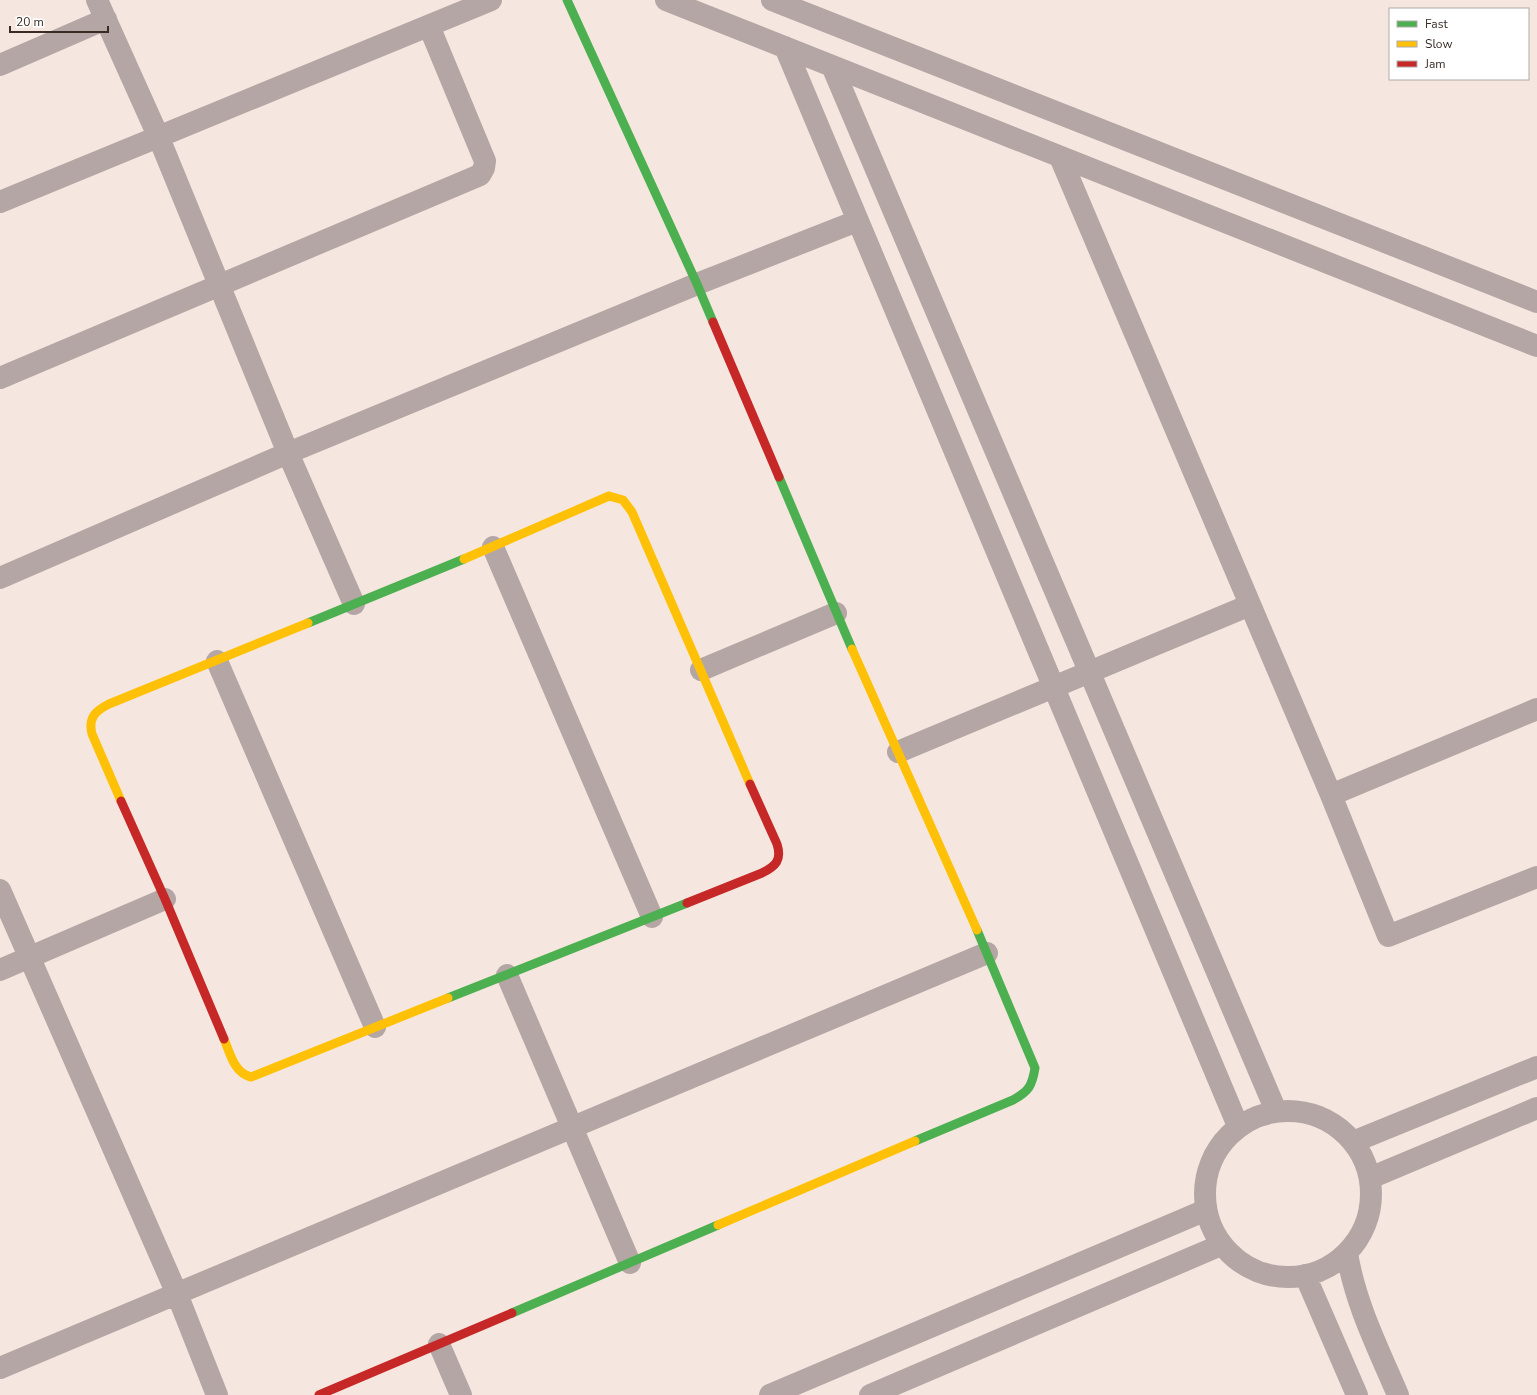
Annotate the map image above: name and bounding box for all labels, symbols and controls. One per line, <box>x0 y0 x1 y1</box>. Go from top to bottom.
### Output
scale bar <box>10 8 108 34</box>
legend <box>1389 8 1529 80</box>
text: 20 m <box>16 14 44 30</box>
text: Fast <box>1425 16 1448 32</box>
text: Slow <box>1425 36 1453 52</box>
text: Jam <box>1424 56 1446 72</box>

